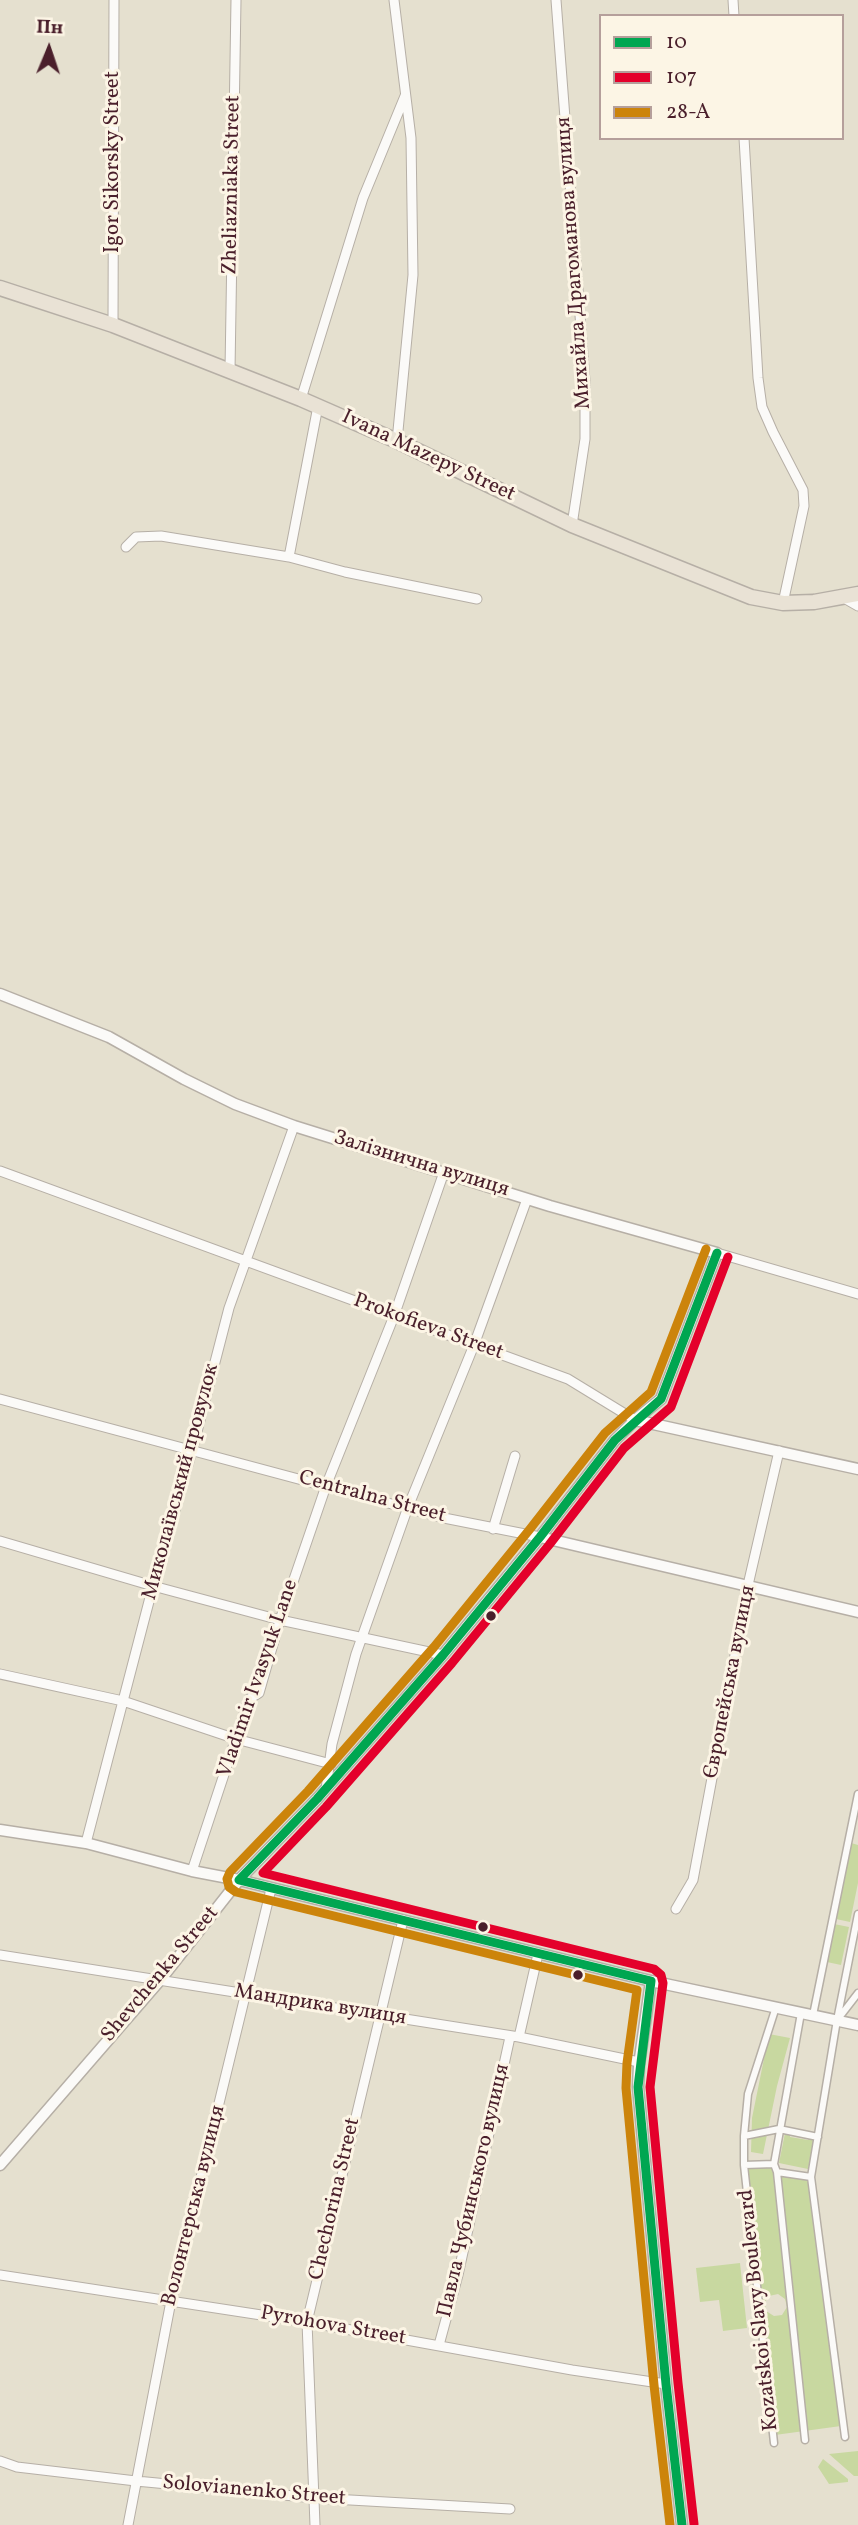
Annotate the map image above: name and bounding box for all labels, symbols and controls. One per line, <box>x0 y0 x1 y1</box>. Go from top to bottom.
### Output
north arrow <box>14 14 84 84</box>
legend <box>599 14 844 140</box>
text: Пн <box>36 15 64 41</box>
text: 10 <box>666 28 687 57</box>
text: 107 <box>666 63 697 92</box>
street label: Igor Sikorsky Street <box>101 71 127 253</box>
street label: Zheliazniaka Street <box>219 95 247 275</box>
text: 28-А <box>666 98 710 127</box>
street label: Михайла Драгоманова вулиця <box>552 116 598 410</box>
street label: Ivana Mazepy Street <box>337 406 519 508</box>
street label: Залізнична вулиця <box>330 1126 512 1204</box>
street label: Prokofieva Street <box>349 1289 507 1367</box>
street label: Миколаївський провулок <box>138 1361 226 1603</box>
street label: Centralna Street <box>296 1466 448 1530</box>
street label: Vladimir Ivasyuk Lane <box>213 1577 305 1781</box>
street label: Європейська вулиця <box>700 1583 762 1781</box>
unlabelled marker <box>484 1609 498 1623</box>
street label: Shevchenka Street <box>97 1902 225 2048</box>
unlabelled marker <box>476 1920 490 1934</box>
unlabelled marker <box>571 1968 585 1982</box>
street label: Мандрика вулиця <box>232 1980 408 2032</box>
street label: Павла Чубинського вулиця <box>434 2062 516 2320</box>
street label: Волонтерська вулиця <box>158 2103 232 2309</box>
street label: Chechorina Street <box>305 2115 367 2283</box>
street label: Kozatskoi Slavy Boulevard <box>735 2188 785 2432</box>
street label: Pyrohova Street <box>258 2302 408 2352</box>
street label: Solovianenko Street <box>161 2471 347 2513</box>

